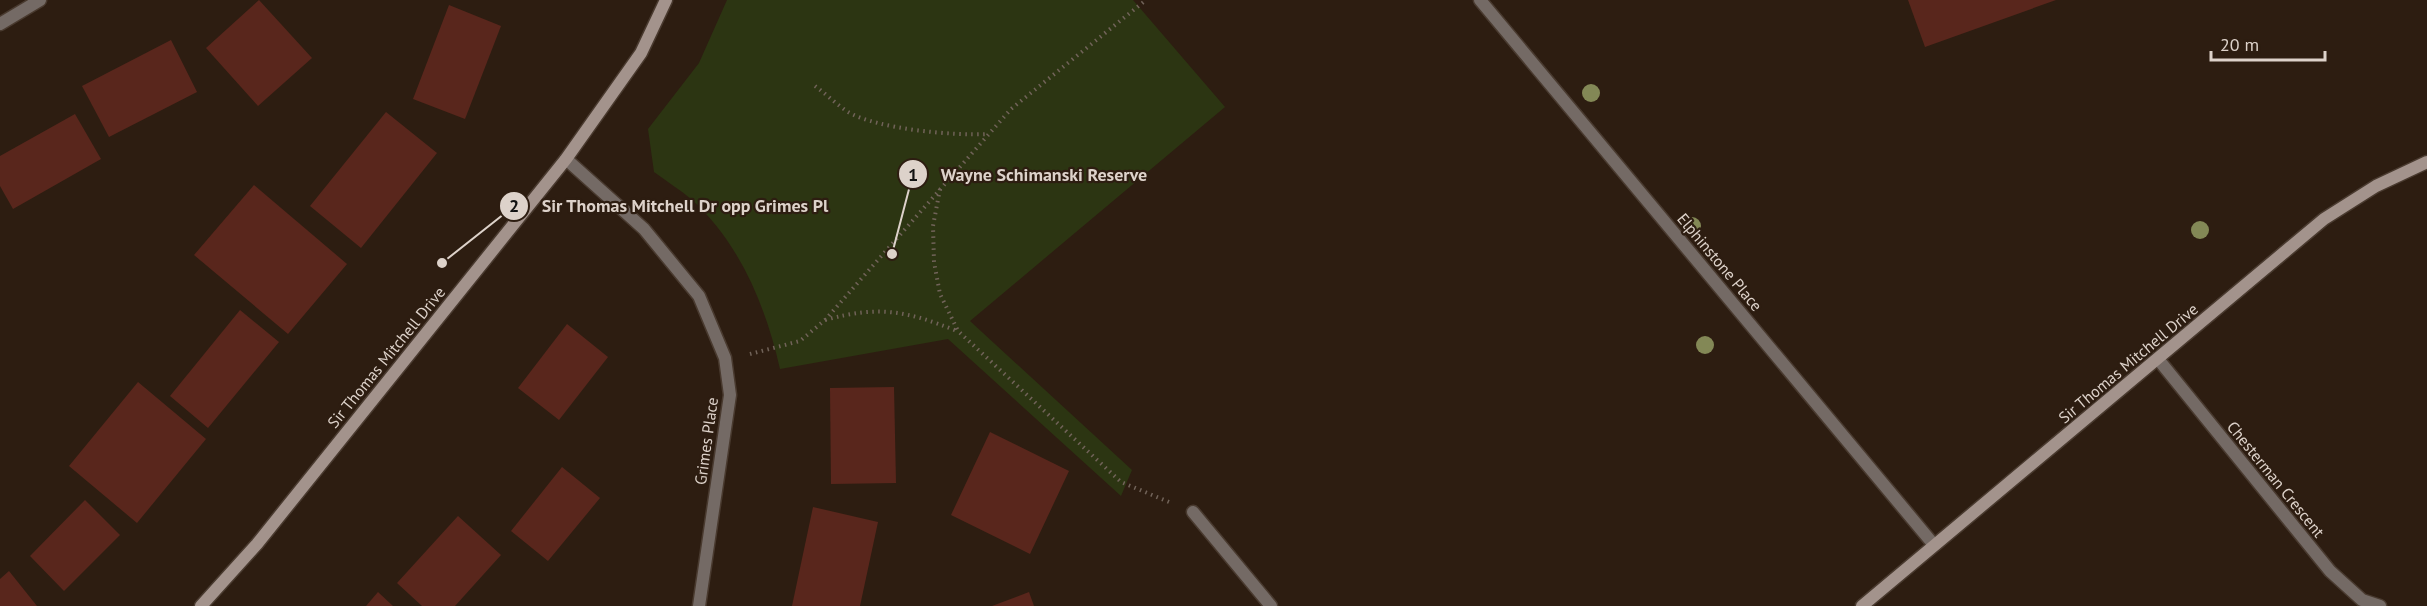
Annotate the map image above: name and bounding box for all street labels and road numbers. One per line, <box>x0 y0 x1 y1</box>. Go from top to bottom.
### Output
street label: Elphinstone Place <box>1673 209 1767 315</box>
street label: Sir Thomas Mitchell Drive <box>323 282 449 432</box>
street label: Sir Thomas Mitchell Drive <box>2054 299 2202 427</box>
street label: Grimes Place <box>690 396 722 486</box>
street label: Chesterman Crescent <box>2223 417 2329 542</box>

